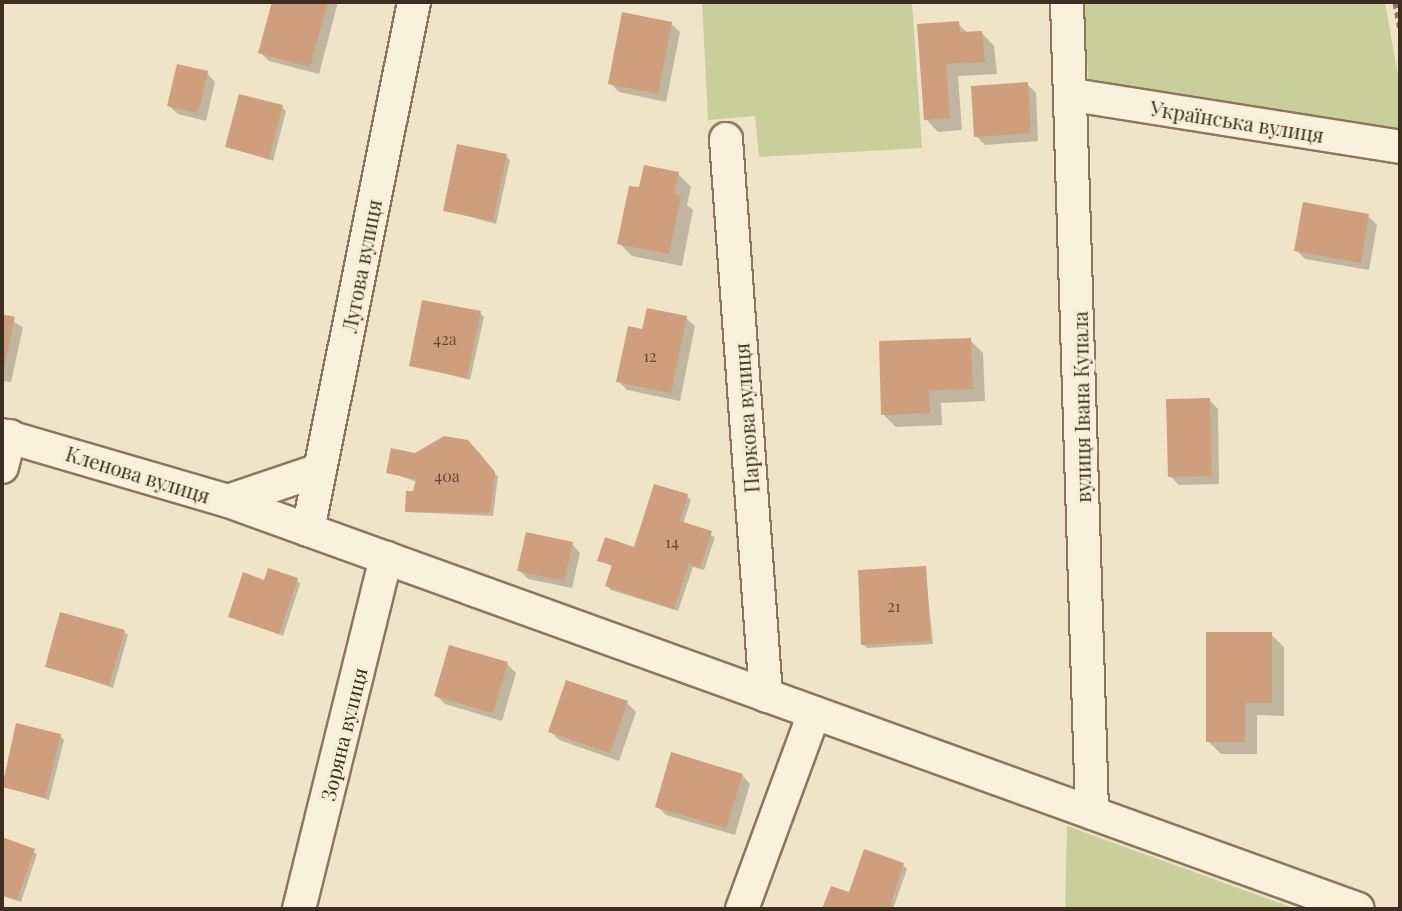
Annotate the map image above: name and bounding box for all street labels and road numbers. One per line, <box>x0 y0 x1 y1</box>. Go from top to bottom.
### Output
street label: Українська вулиця <box>1148 95 1326 147</box>
street label: Лугова вулиця <box>336 197 386 335</box>
street label: вулиця Івана Купала <box>1067 311 1095 503</box>
street label: Паркова вулиця <box>729 342 763 494</box>
street label: Кленова вулиця <box>63 441 213 507</box>
street label: Зоряна вулиця <box>315 665 371 803</box>

